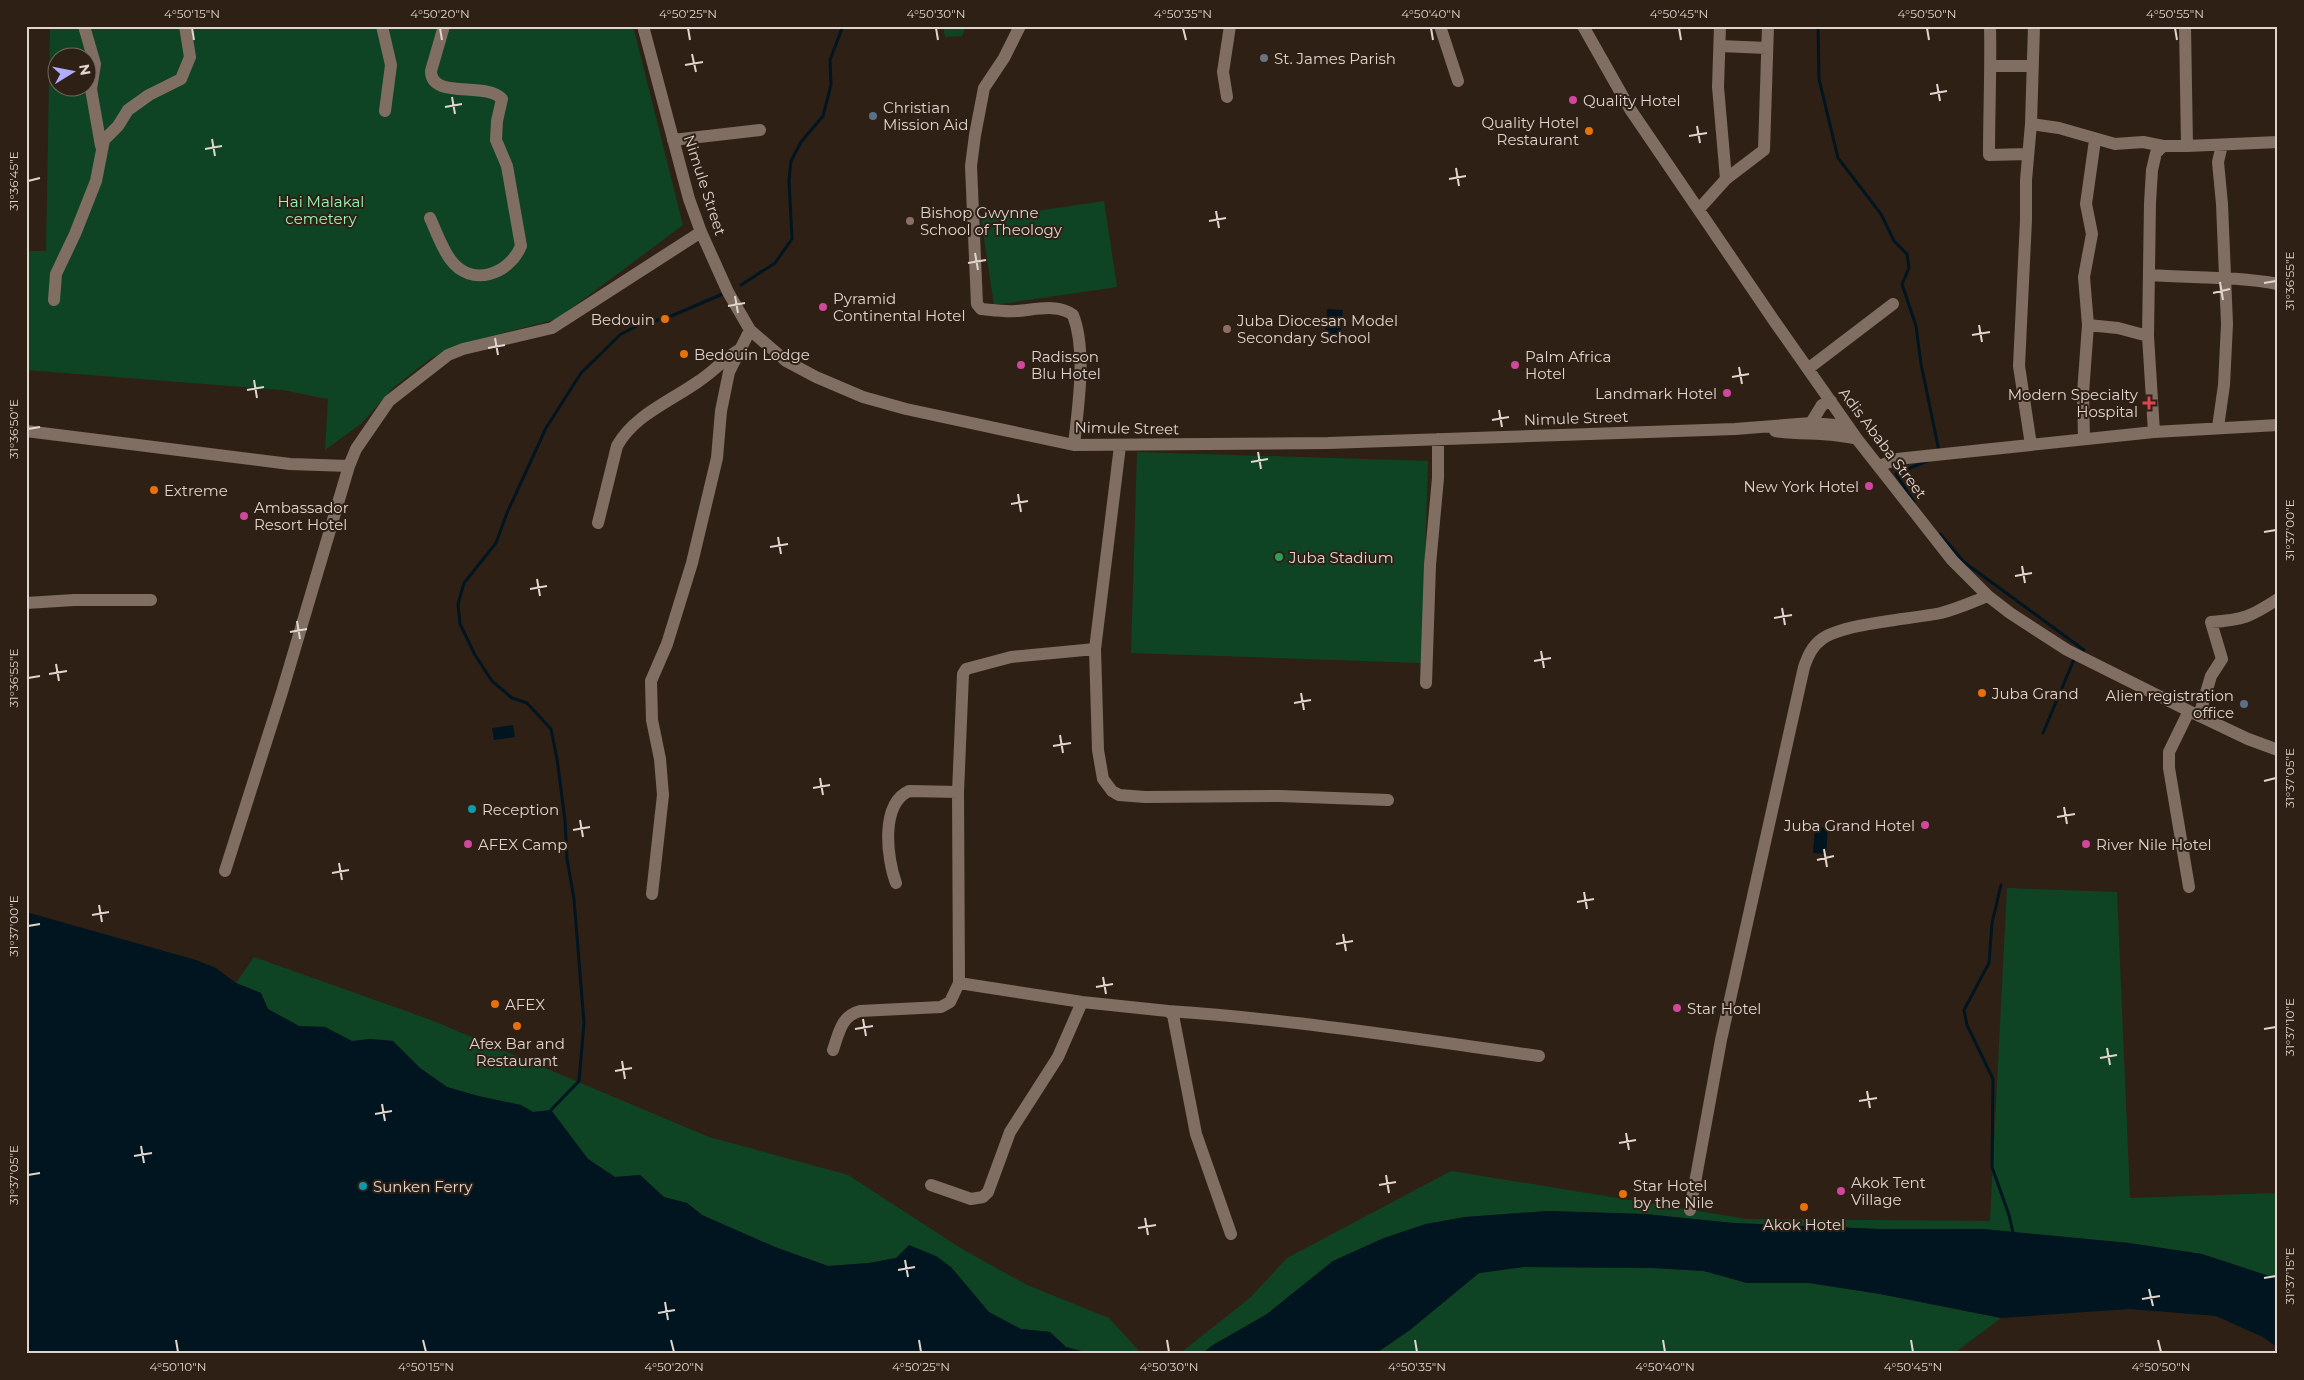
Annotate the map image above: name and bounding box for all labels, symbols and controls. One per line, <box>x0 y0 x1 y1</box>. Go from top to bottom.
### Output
text: 4°50'15"N <box>164 6 220 21</box>
text: 4°50'20"N <box>410 6 470 21</box>
text: 4°50'25"N <box>659 6 717 21</box>
text: 4°50'30"N <box>906 6 966 21</box>
text: 4°50'35"N <box>1154 6 1212 21</box>
text: 4°50'40"N <box>1401 6 1461 21</box>
text: 4°50'45"N <box>1650 6 1708 21</box>
text: 4°50'50"N <box>1897 6 1957 21</box>
text: 4°50'55"N <box>2146 6 2204 21</box>
north arrow <box>48 48 98 98</box>
place label: St. James Parish <box>1274 49 1396 68</box>
marker: St. James Parish <box>1258 52 1270 64</box>
text: N <box>75 63 95 77</box>
place label: Quality Hotel <box>1583 91 1681 110</box>
marker: Quality Hotel <box>1567 94 1579 106</box>
place label: Christian Mission Aid <box>883 98 968 134</box>
marker: Christian Mission Aid <box>867 110 879 122</box>
place label: Quality Hotel Restaurant <box>1481 113 1579 149</box>
marker: Quality Hotel Restaurant <box>1583 125 1595 137</box>
street label: Nimule Street <box>680 132 730 238</box>
text: 31°36'45"E <box>6 151 21 211</box>
park label: Hai Malakal cemetery <box>278 192 364 228</box>
place label: Bishop Gwynne School of Theology <box>920 203 1063 239</box>
marker: Bishop Gwynne School of Theology <box>904 215 916 227</box>
text: 31°36'55"E <box>2282 252 2297 310</box>
place label: Pyramid Continental Hotel <box>833 289 965 325</box>
marker: Pyramid Continental Hotel <box>817 301 829 313</box>
place label: Bedouin <box>591 310 655 329</box>
place label: Juba Diocesan Model Secondary School <box>1236 311 1398 347</box>
marker: Bedouin <box>659 313 671 325</box>
marker: Juba Diocesan Model Secondary School <box>1221 323 1233 335</box>
place label: Bedouin Lodge <box>694 345 810 364</box>
place label: Radisson Blu Hotel <box>1031 347 1101 383</box>
place label: Palm Africa Hotel <box>1525 347 1611 383</box>
marker: Bedouin Lodge <box>678 348 690 360</box>
marker: Radisson Blu Hotel <box>1015 359 1027 371</box>
marker: Palm Africa Hotel <box>1509 359 1521 371</box>
place label: Landmark Hotel <box>1595 384 1717 403</box>
street label: Adis Ababa Street <box>1835 384 1931 502</box>
place label: Modern Specialty Hospital <box>2008 385 2139 421</box>
marker: Landmark Hotel <box>1721 387 1733 399</box>
marker: Modern Specialty Hospital <box>2142 396 2156 410</box>
text: 31°36'50"E <box>6 399 21 459</box>
street label: Nimule Street <box>1523 407 1629 429</box>
street label: Nimule Street <box>1075 418 1179 438</box>
place label: New York Hotel <box>1743 477 1859 496</box>
marker: New York Hotel <box>1863 480 1875 492</box>
place label: Extreme <box>164 481 228 500</box>
marker: Extreme <box>148 484 160 496</box>
place label: Ambassador Resort Hotel <box>254 498 349 534</box>
text: 31°37'00"E <box>2282 499 2297 561</box>
marker: Ambassador Resort Hotel <box>238 510 250 522</box>
place label: Juba Stadium <box>1288 548 1394 567</box>
marker: Juba Stadium <box>1273 551 1285 563</box>
text: 31°36'55"E <box>6 649 21 707</box>
place label: Juba Grand <box>1991 684 2079 703</box>
place label: Alien registration office <box>2106 686 2234 722</box>
marker: Juba Grand <box>1976 687 1988 699</box>
marker: Alien registration office <box>2238 698 2250 710</box>
text: 31°37'05"E <box>2282 748 2297 808</box>
place label: Reception <box>482 800 559 819</box>
marker: Reception <box>466 803 478 815</box>
place label: Juba Grand Hotel <box>1783 816 1915 835</box>
marker: Juba Grand Hotel <box>1919 819 1931 831</box>
place label: AFEX Camp <box>478 835 567 854</box>
place label: River Nile Hotel <box>2096 835 2212 854</box>
marker: AFEX Camp <box>462 838 474 850</box>
marker: River Nile Hotel <box>2080 838 2092 850</box>
text: 31°37'00"E <box>6 895 21 957</box>
place label: AFEX <box>505 995 545 1014</box>
marker: AFEX <box>489 998 501 1010</box>
text: 31°37'10"E <box>2282 998 2297 1056</box>
place label: Star Hotel <box>1687 999 1761 1018</box>
marker: Star Hotel <box>1671 1002 1683 1014</box>
marker: Afex Bar and Restaurant <box>511 1020 523 1032</box>
place label: Afex Bar and Restaurant <box>469 1034 565 1070</box>
text: 31°37'05"E <box>6 1145 21 1205</box>
place label: Akok Tent Village <box>1851 1173 1926 1209</box>
place label: Star Hotel by the Nile <box>1633 1176 1714 1212</box>
place label: Sunken Ferry <box>373 1177 473 1196</box>
marker: Sunken Ferry <box>357 1180 369 1192</box>
marker: Akok Tent Village <box>1835 1185 1847 1197</box>
marker: Star Hotel by the Nile <box>1617 1188 1629 1200</box>
marker: Akok Hotel <box>1798 1201 1810 1213</box>
place label: Akok Hotel <box>1763 1215 1845 1234</box>
text: 31°37'15"E <box>2282 1248 2297 1305</box>
text: 4°50'10"N <box>149 1359 207 1374</box>
text: 4°50'15"N <box>398 1359 454 1374</box>
text: 4°50'20"N <box>644 1359 704 1374</box>
text: 4°50'25"N <box>892 1359 950 1374</box>
text: 4°50'30"N <box>1139 1359 1199 1374</box>
text: 4°50'35"N <box>1388 1359 1446 1374</box>
text: 4°50'40"N <box>1635 1359 1695 1374</box>
text: 4°50'45"N <box>1884 1359 1942 1374</box>
text: 4°50'50"N <box>2131 1359 2191 1374</box>

